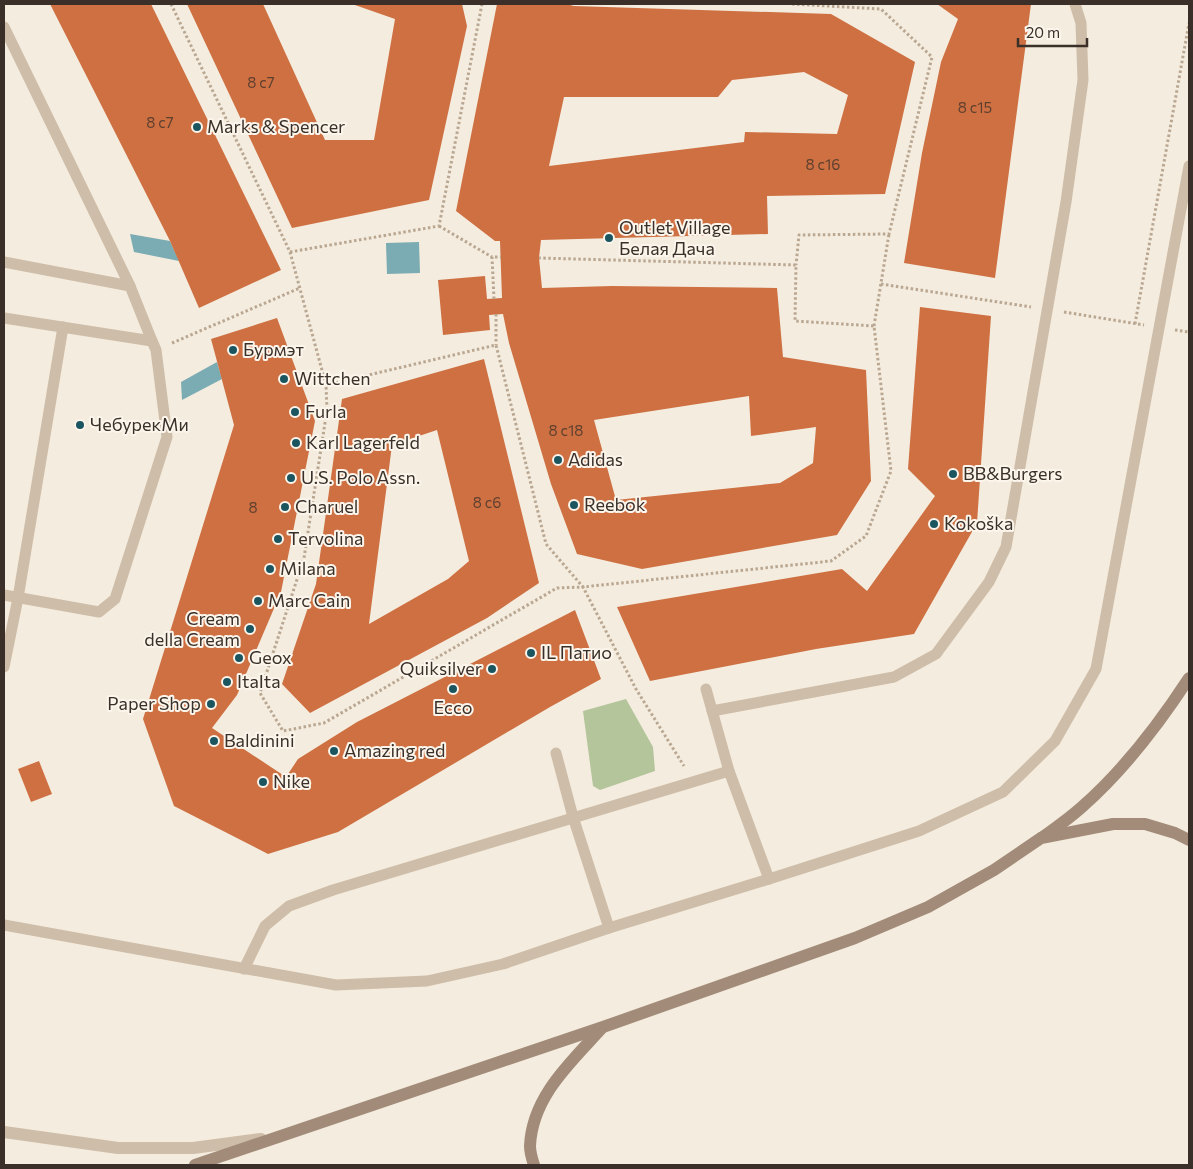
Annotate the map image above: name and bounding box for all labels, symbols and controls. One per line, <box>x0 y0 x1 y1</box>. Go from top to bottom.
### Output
scale bar <box>1018 15 1087 47</box>
text: 20 m <box>1026 23 1060 41</box>
house number: 8 с7 <box>247 73 275 91</box>
house number: 8 с15 <box>958 98 992 116</box>
house number: 8 с7 <box>146 113 174 131</box>
place label: Marks & Spencer <box>207 115 345 137</box>
marker: Marks & Spencer <box>191 121 203 133</box>
house number: 8 с16 <box>806 155 840 173</box>
place label: Outlet Village Белая Дача <box>619 216 731 259</box>
marker: Outlet Village Белая Дача <box>603 232 615 244</box>
place label: Бурмэт <box>243 338 304 360</box>
marker: Бурмэт <box>227 344 239 356</box>
place label: Wittchen <box>294 367 371 389</box>
marker: Wittchen <box>278 373 290 385</box>
place label: Furla <box>305 400 346 422</box>
marker: Furla <box>289 406 301 418</box>
place label: ЧебурекМи <box>90 413 189 435</box>
marker: ЧебурекМи <box>74 419 86 431</box>
house number: 8 с18 <box>549 421 583 439</box>
place label: Karl Lagerfeld <box>306 431 420 453</box>
marker: Karl Lagerfeld <box>290 437 302 449</box>
place label: Adidas <box>568 448 623 470</box>
marker: Adidas <box>552 454 564 466</box>
place label: BB&Burgers <box>963 462 1062 484</box>
place label: U.S. Polo Assn. <box>301 466 420 488</box>
marker: BB&Burgers <box>947 468 959 480</box>
marker: U.S. Polo Assn. <box>285 472 297 484</box>
house number: 8 c6 <box>473 493 501 511</box>
place label: Reebok <box>584 493 646 515</box>
place label: Charuel <box>295 495 358 517</box>
house number: 8 <box>248 498 258 516</box>
marker: Reebok <box>568 499 580 511</box>
marker: Charuel <box>279 501 291 513</box>
place label: Kokoška <box>944 512 1013 534</box>
marker: Kokoška <box>928 518 940 530</box>
place label: Tervolina <box>288 527 363 549</box>
marker: Tervolina <box>272 533 284 545</box>
place label: Milana <box>280 557 336 579</box>
marker: Milana <box>264 563 276 575</box>
place label: Marc Cain <box>268 589 350 611</box>
marker: Marc Cain <box>252 595 264 607</box>
place label: Cream della Cream <box>144 607 240 650</box>
marker: Cream della Cream <box>244 623 256 635</box>
place label: IL Патио <box>541 641 612 663</box>
place label: Geox <box>249 646 292 668</box>
marker: IL Патио <box>525 647 537 659</box>
marker: Geox <box>233 652 245 664</box>
place label: Quiksilver <box>400 657 482 679</box>
marker: Quiksilver <box>486 663 498 675</box>
place label: ItaIta <box>237 670 281 692</box>
marker: ItaIta <box>221 676 233 688</box>
marker: Ecco <box>447 683 459 695</box>
place label: Paper Shop <box>107 692 201 714</box>
place label: Ecco <box>433 696 473 718</box>
marker: Paper Shop <box>205 698 217 710</box>
place label: Baldinini <box>224 729 295 751</box>
marker: Baldinini <box>208 735 220 747</box>
place label: Amazing red <box>344 739 445 761</box>
marker: Amazing red <box>328 745 340 757</box>
place label: Nike <box>273 770 310 792</box>
marker: Nike <box>257 776 269 788</box>

